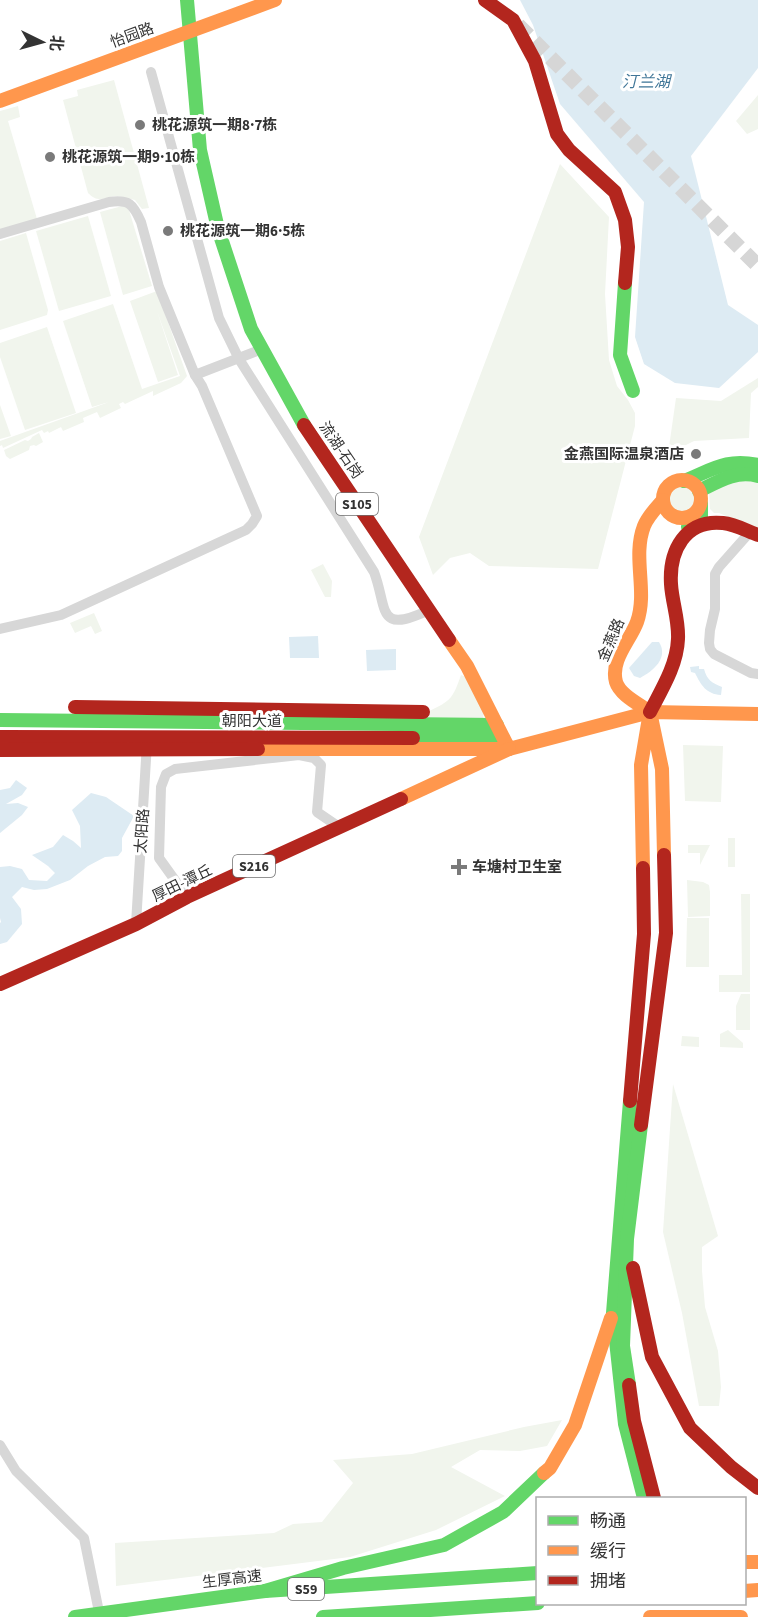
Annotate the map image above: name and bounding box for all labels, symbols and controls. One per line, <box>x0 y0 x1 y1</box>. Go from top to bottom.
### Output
north arrow <box>12 12 72 72</box>
street label: 怡园路 <box>107 18 157 53</box>
text: 北 <box>44 34 68 52</box>
water label: 汀兰湖 <box>622 71 673 93</box>
place label: 桃花源筑一期8·7栋 <box>152 115 277 136</box>
marker: 桃花源筑一期8·7栋 <box>133 118 147 132</box>
place label: 桃花源筑一期9·10栋 <box>62 147 195 168</box>
marker: 桃花源筑一期9·10栋 <box>43 150 57 164</box>
place label: 桃花源筑一期6·5栋 <box>180 221 305 242</box>
marker: 桃花源筑一期6·5栋 <box>161 224 175 238</box>
street label: 流湖-石岗 <box>314 418 367 483</box>
place label: 金燕国际温泉酒店 <box>564 444 684 465</box>
marker: 金燕国际温泉酒店 <box>689 447 703 461</box>
road number: S105 <box>336 493 378 515</box>
street label: 金燕路 <box>593 615 630 665</box>
street label: 朝阳大道 <box>222 711 282 732</box>
street label: 太阳路 <box>130 808 155 854</box>
road number: S216 <box>233 855 275 877</box>
place label: 车塘村卫生室 <box>472 857 562 878</box>
marker: 车塘村卫生室 <box>450 858 468 876</box>
street label: 厚田-潭丘 <box>149 860 216 907</box>
legend <box>536 1497 746 1605</box>
text: 畅通 <box>590 1509 626 1534</box>
text: 缓行 <box>590 1539 626 1564</box>
street label: 生厚高速 <box>201 1565 263 1594</box>
text: 拥堵 <box>590 1569 626 1594</box>
road number: S59 <box>288 1578 324 1600</box>

